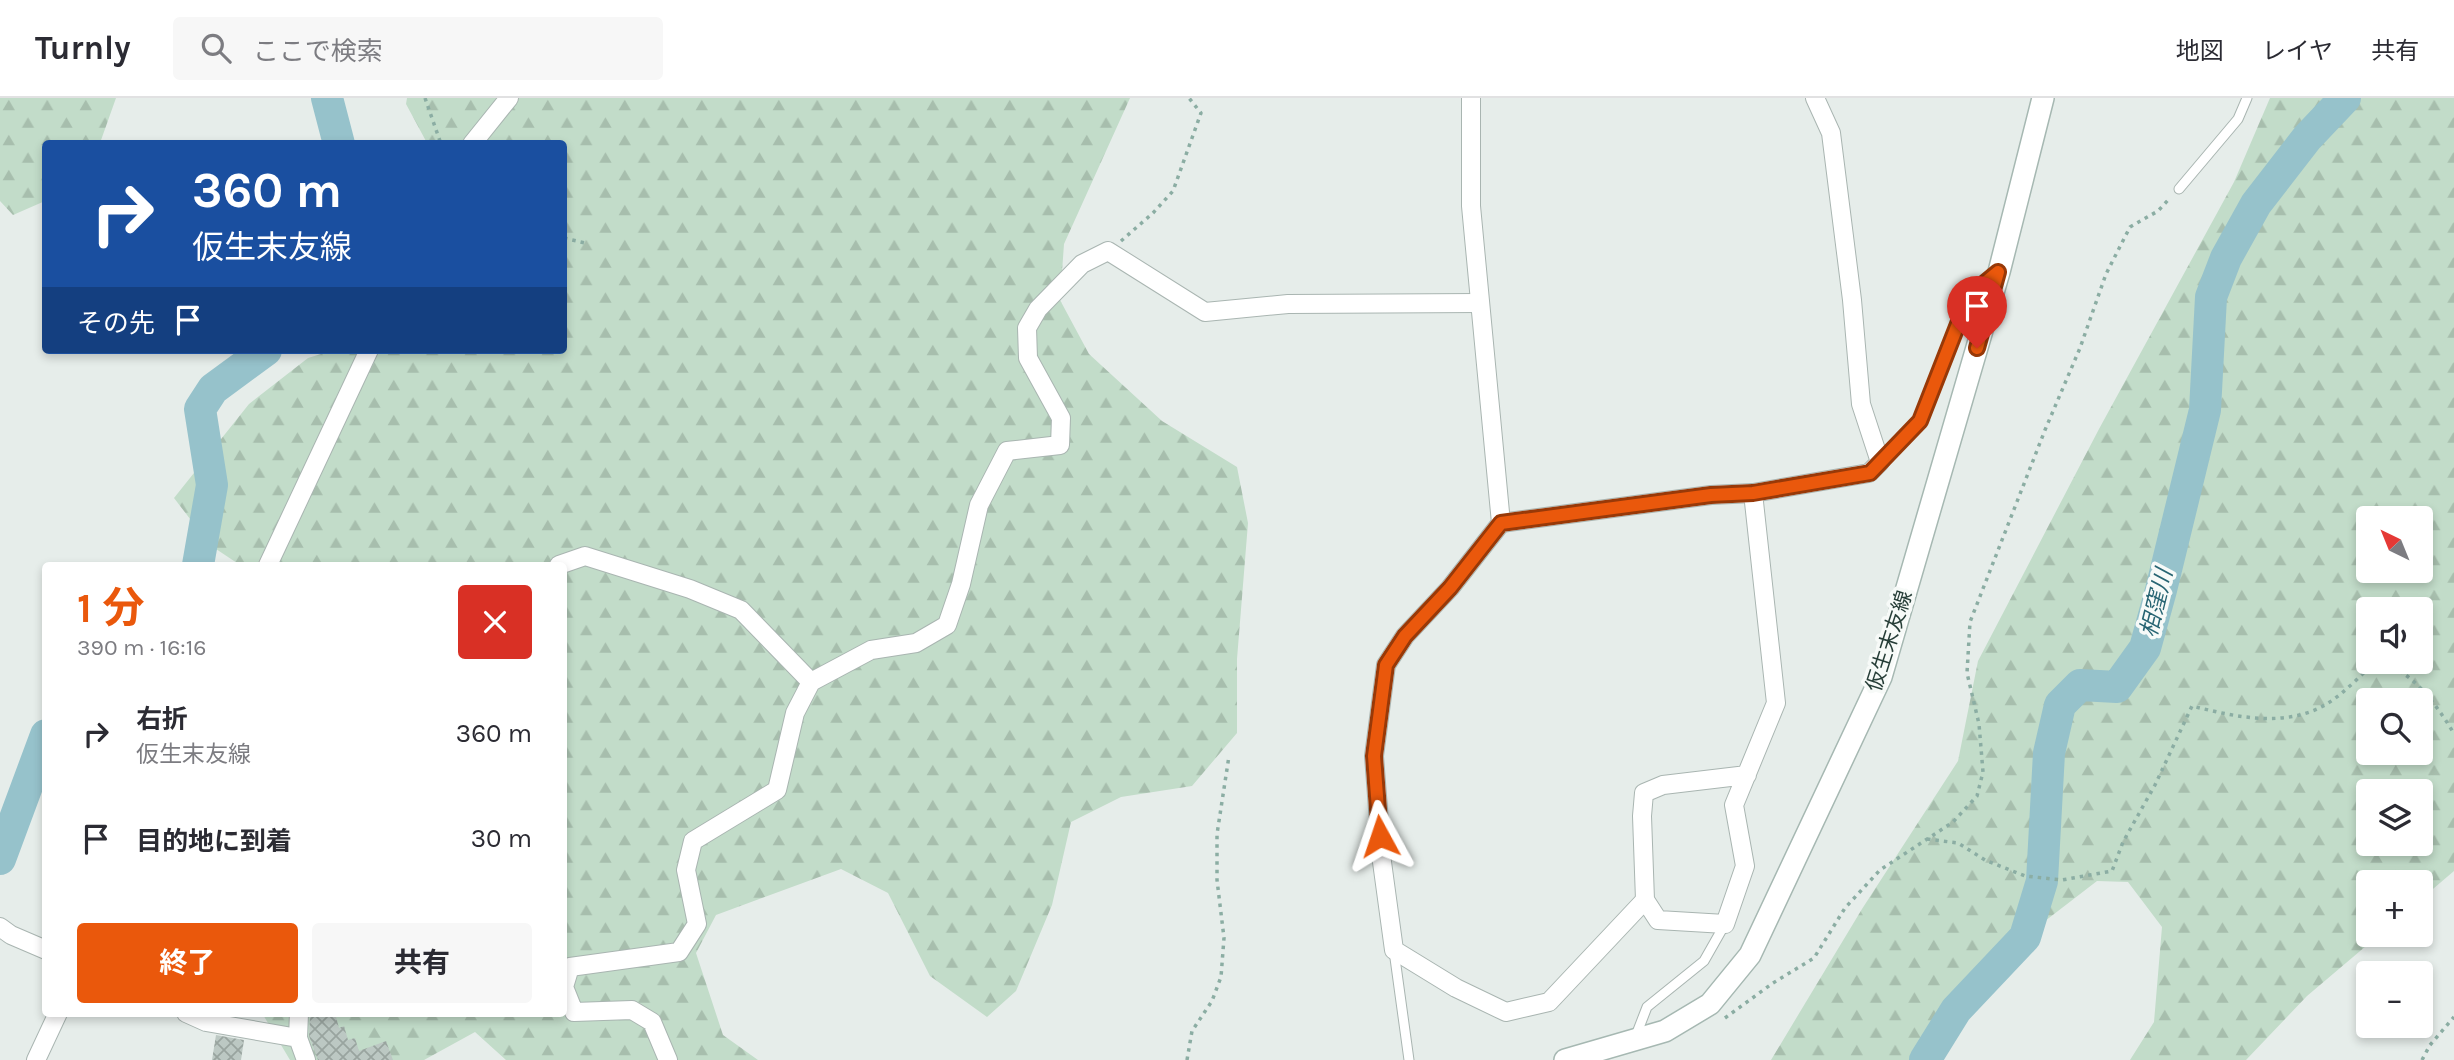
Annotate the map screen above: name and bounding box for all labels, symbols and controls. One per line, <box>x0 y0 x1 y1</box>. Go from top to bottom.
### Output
search box <box>173 17 663 80</box>
text: Turnly <box>35 29 131 67</box>
icon: search <box>197 29 235 67</box>
text: ここで検索 <box>253 36 383 67</box>
text: 地図 <box>2176 37 2224 65</box>
text: レイヤ <box>2262 37 2333 65</box>
text: 共有 <box>2371 37 2419 65</box>
text: 360 m <box>192 162 342 219</box>
icon: right <box>77 168 168 259</box>
text: 仮生末友線 <box>192 229 352 266</box>
pin <box>1947 276 2007 348</box>
icon: arrive <box>1958 287 1996 325</box>
icon: arrive <box>169 301 207 339</box>
text: その先 <box>77 308 155 339</box>
north arrow <box>2356 506 2432 583</box>
map controls <box>2356 506 2433 1038</box>
water label: 相窪川 <box>2135 563 2179 640</box>
text: 1 分 <box>77 583 145 633</box>
button: close <box>458 585 532 659</box>
street label: 仮生末友線 <box>1861 587 1917 695</box>
button: sound <box>2356 597 2433 674</box>
text: 390 m · 16:16 <box>77 634 206 661</box>
button: search <box>2356 688 2433 765</box>
text: 右折 <box>136 704 188 735</box>
icon: right <box>77 715 115 753</box>
text: 360 m <box>456 718 532 749</box>
text: 仮生末友線 <box>136 741 251 768</box>
button: layers <box>2356 779 2433 856</box>
position arrow <box>1343 799 1417 873</box>
icon: arrive <box>77 820 115 858</box>
text: 30 m <box>471 823 532 854</box>
text: 目的地に到着 <box>136 826 292 857</box>
button: + <box>2356 870 2433 947</box>
button: 終了 <box>77 923 298 1003</box>
button: 共有 <box>312 923 532 1003</box>
button: − <box>2356 961 2433 1038</box>

